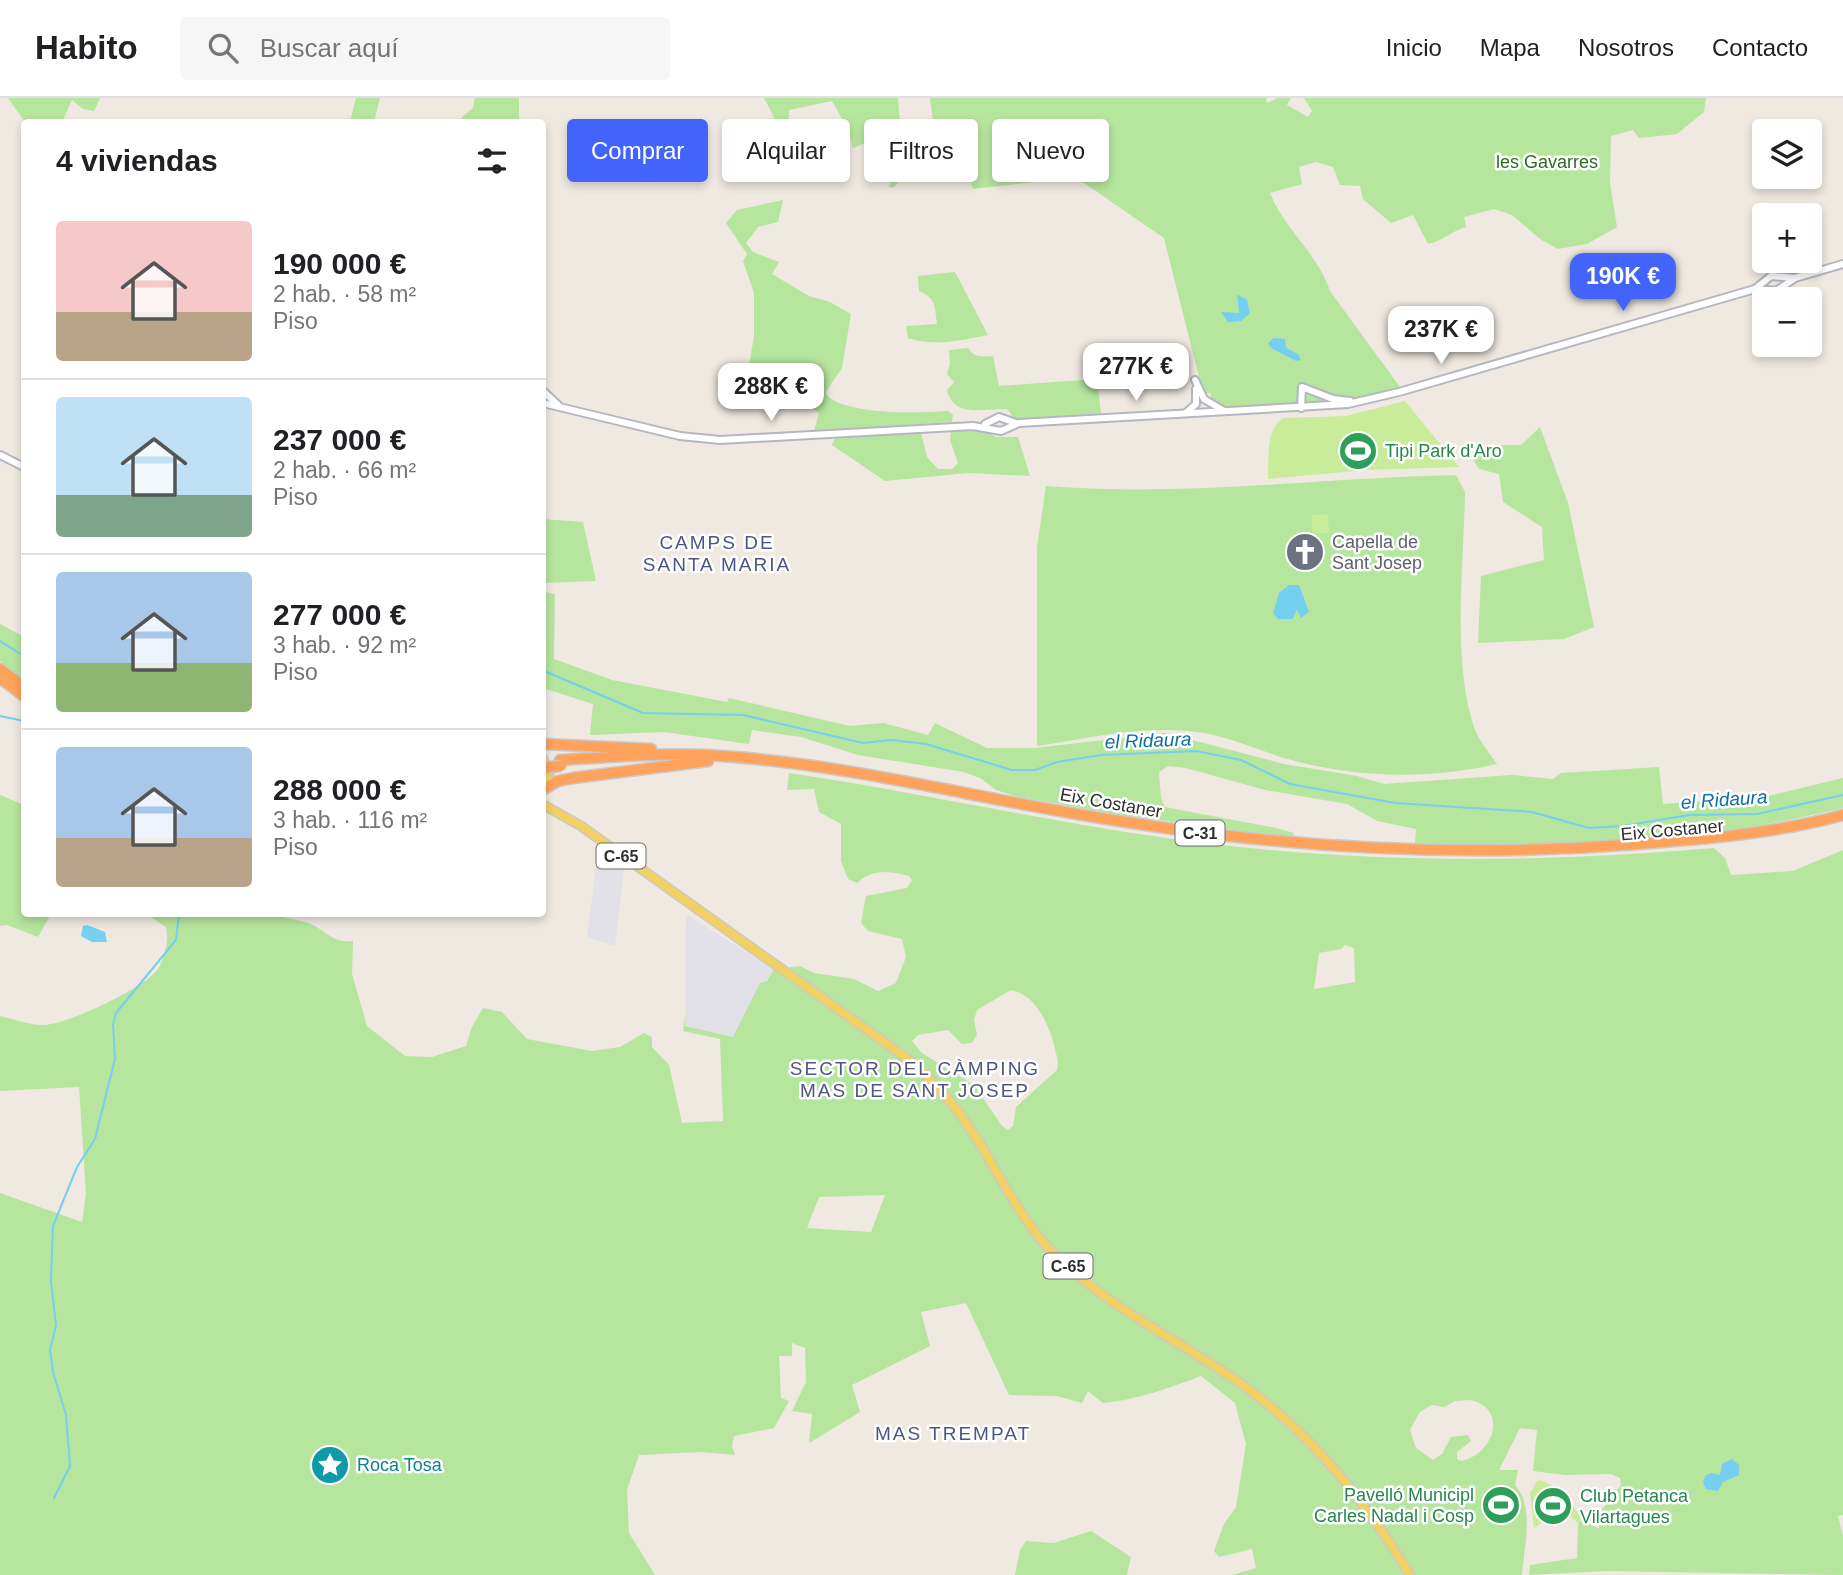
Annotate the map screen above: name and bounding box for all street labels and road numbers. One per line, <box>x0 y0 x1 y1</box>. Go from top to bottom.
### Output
street label: Eix Costaner <box>1059 784 1163 822</box>
street label: Eix Costaner <box>1620 816 1724 844</box>
road number: C-31 <box>1176 820 1224 846</box>
road number: C-65 <box>596 844 646 869</box>
road number: C-65 <box>1044 1254 1092 1278</box>

